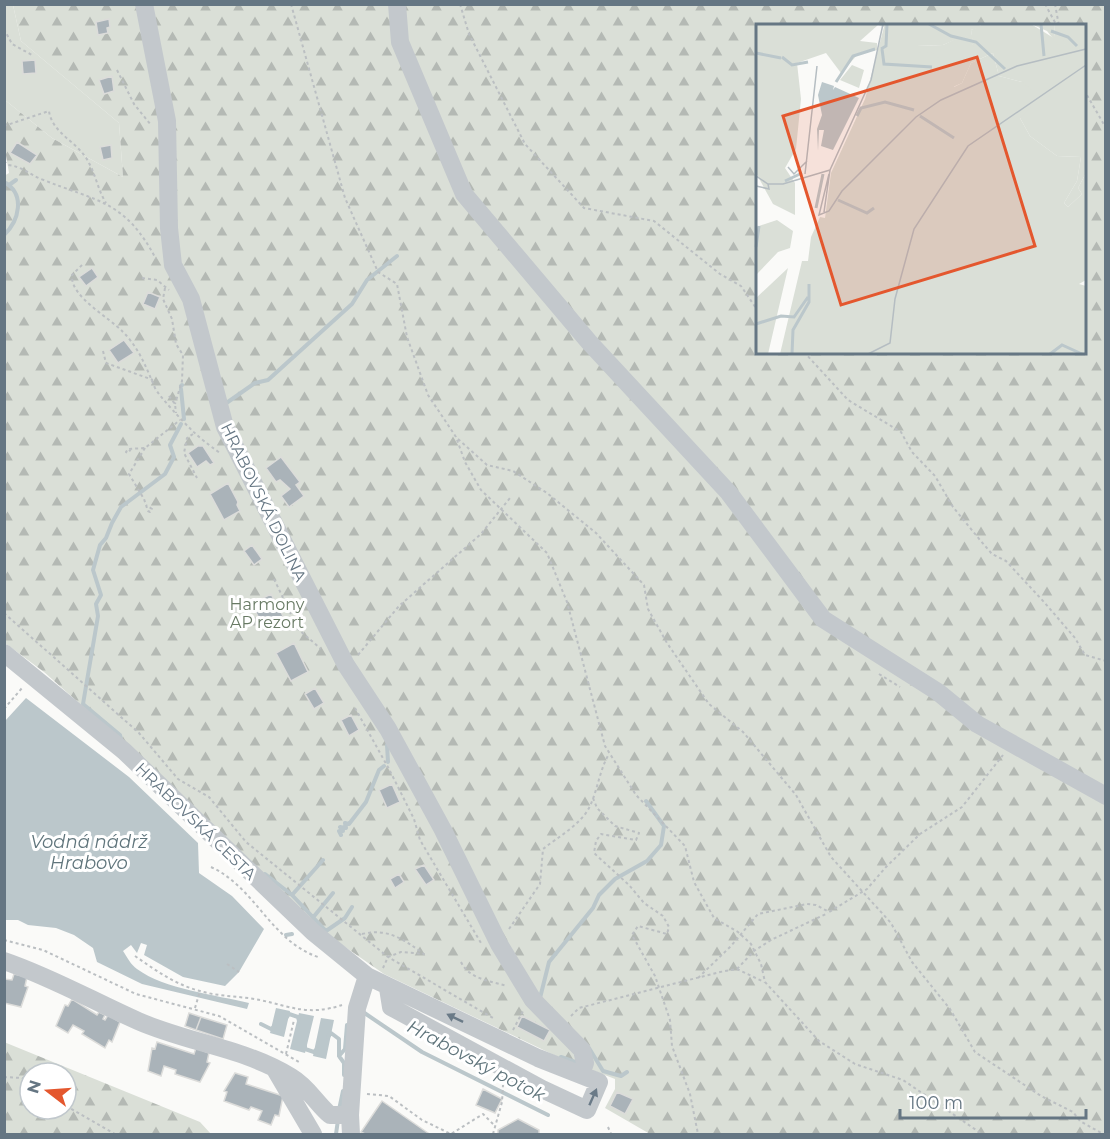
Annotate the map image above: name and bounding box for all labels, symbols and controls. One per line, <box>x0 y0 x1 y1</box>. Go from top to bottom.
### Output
inset map <box>756 24 1086 354</box>
street label: HRABOVSKÁ DOLINA <box>217 420 310 585</box>
park label: Harmony AP rezort <box>230 595 305 632</box>
street label: HRABOVSKÁ CESTA <box>131 759 260 884</box>
water label: Vodná nádrž Hrabovo <box>30 831 148 874</box>
one-way arrow <box>446 1013 464 1023</box>
water label: Hrabovský potok <box>403 1015 550 1107</box>
north arrow <box>18 1061 78 1121</box>
text: N <box>23 1078 45 1096</box>
scale bar <box>900 1082 1086 1120</box>
one-way arrow <box>588 1088 598 1106</box>
text: 100 m <box>909 1092 963 1114</box>

